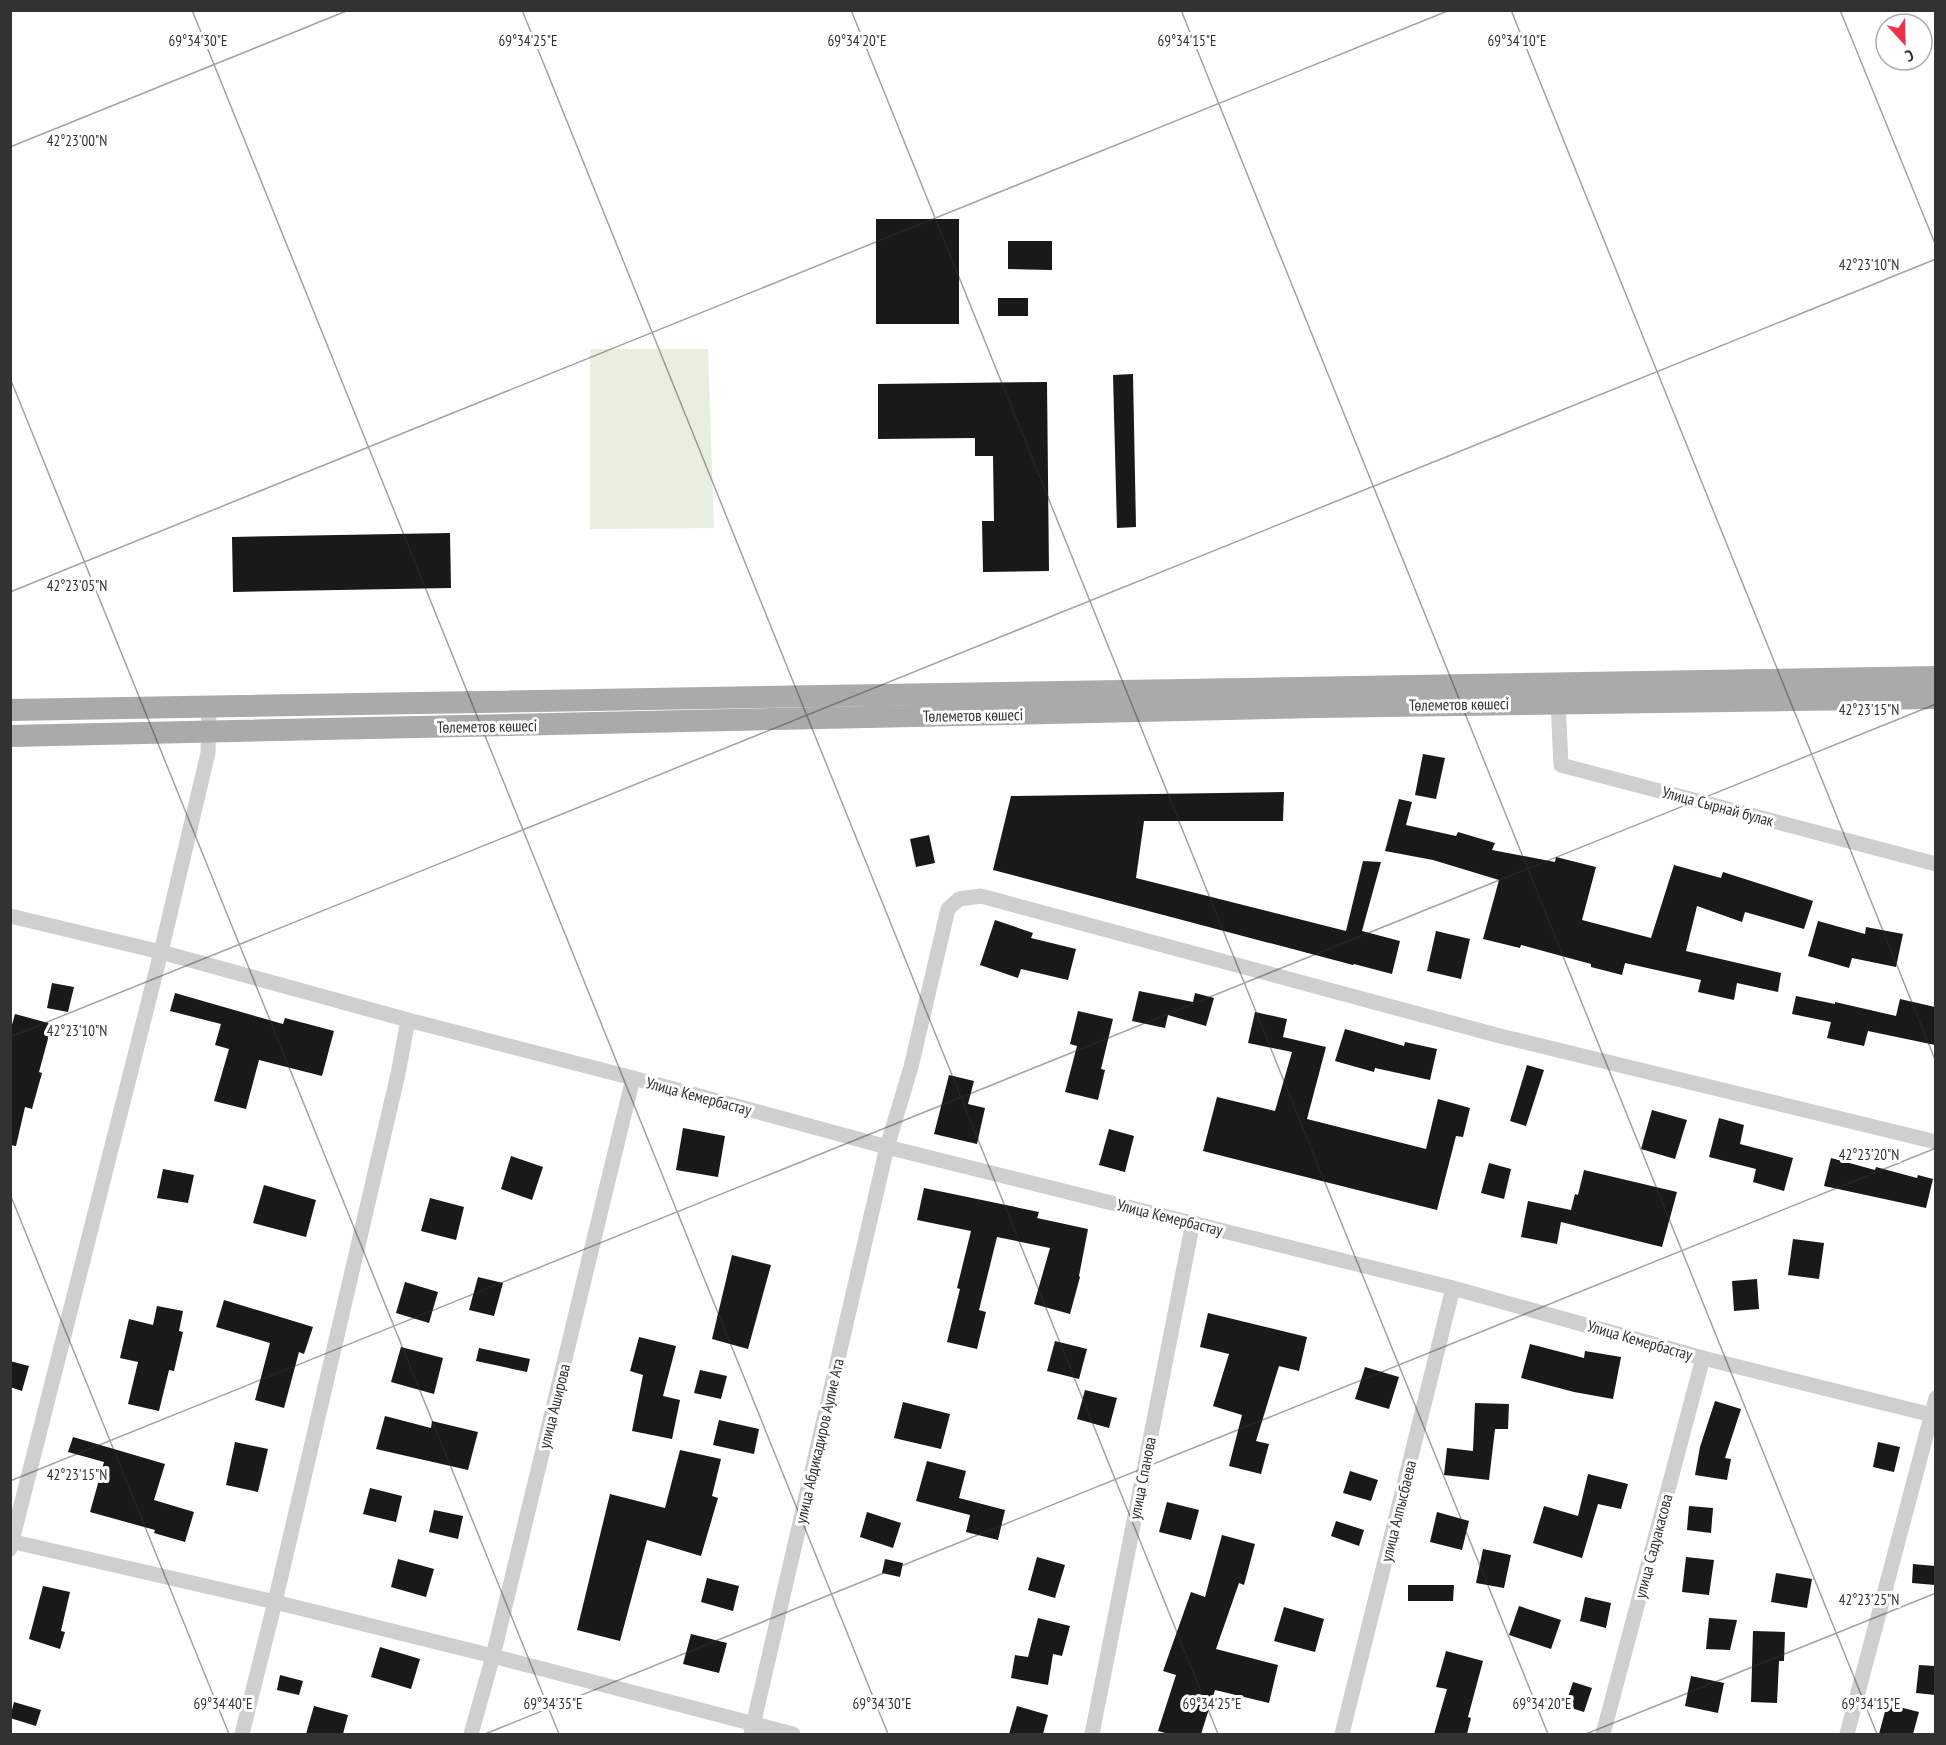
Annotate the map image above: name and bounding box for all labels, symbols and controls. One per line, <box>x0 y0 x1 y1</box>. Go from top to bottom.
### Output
north arrow <box>1874 12 1934 72</box>
text: 69°34'30"E <box>168 31 228 50</box>
text: 69°34'25"E <box>498 31 558 50</box>
text: 69°34'20"E <box>827 31 887 50</box>
text: 69°34'15"E <box>1157 31 1217 50</box>
text: 69°34'10"E <box>1487 31 1547 50</box>
text: С <box>1902 45 1917 67</box>
text: 42°23'00"N <box>47 131 107 150</box>
text: 42°23'10"N <box>1839 255 1899 274</box>
text: 42°23'05"N <box>47 576 107 595</box>
street label: Төлеметов көшесі <box>1409 693 1509 715</box>
text: 42°23'15"N <box>1839 700 1899 719</box>
street label: Төлеметов көшесі <box>923 704 1023 726</box>
street label: Төлеметов көшесі <box>437 715 537 737</box>
street label: Улица Сырнай булак <box>1660 781 1777 831</box>
text: 42°23'10"N <box>47 1021 107 1040</box>
street label: Улица Кемербастау <box>644 1072 754 1120</box>
text: 42°23'20"N <box>1839 1145 1899 1164</box>
street label: Улица Кемербастау <box>1115 1194 1225 1240</box>
street label: Улица Кемербастау <box>1585 1315 1695 1365</box>
street label: улица Абдикадиров Аулие Ата <box>790 1356 848 1526</box>
street label: улица Аширова <box>534 1362 574 1450</box>
street label: улица Спанова <box>1124 1435 1160 1521</box>
street label: улица Алпысбаева <box>1376 1458 1420 1564</box>
text: 42°23'15"N <box>47 1465 107 1484</box>
street label: улица Садуакасова <box>1629 1492 1677 1600</box>
text: 42°23'25"N <box>1839 1590 1899 1609</box>
text: 69°34'40"E <box>193 1694 253 1713</box>
text: 69°34'35"E <box>523 1694 583 1713</box>
text: 69°34'30"E <box>852 1694 912 1713</box>
text: 69°34'25"E <box>1182 1694 1242 1713</box>
text: 69°34'20"E <box>1512 1694 1572 1713</box>
text: 69°34'15"E <box>1841 1694 1901 1713</box>

